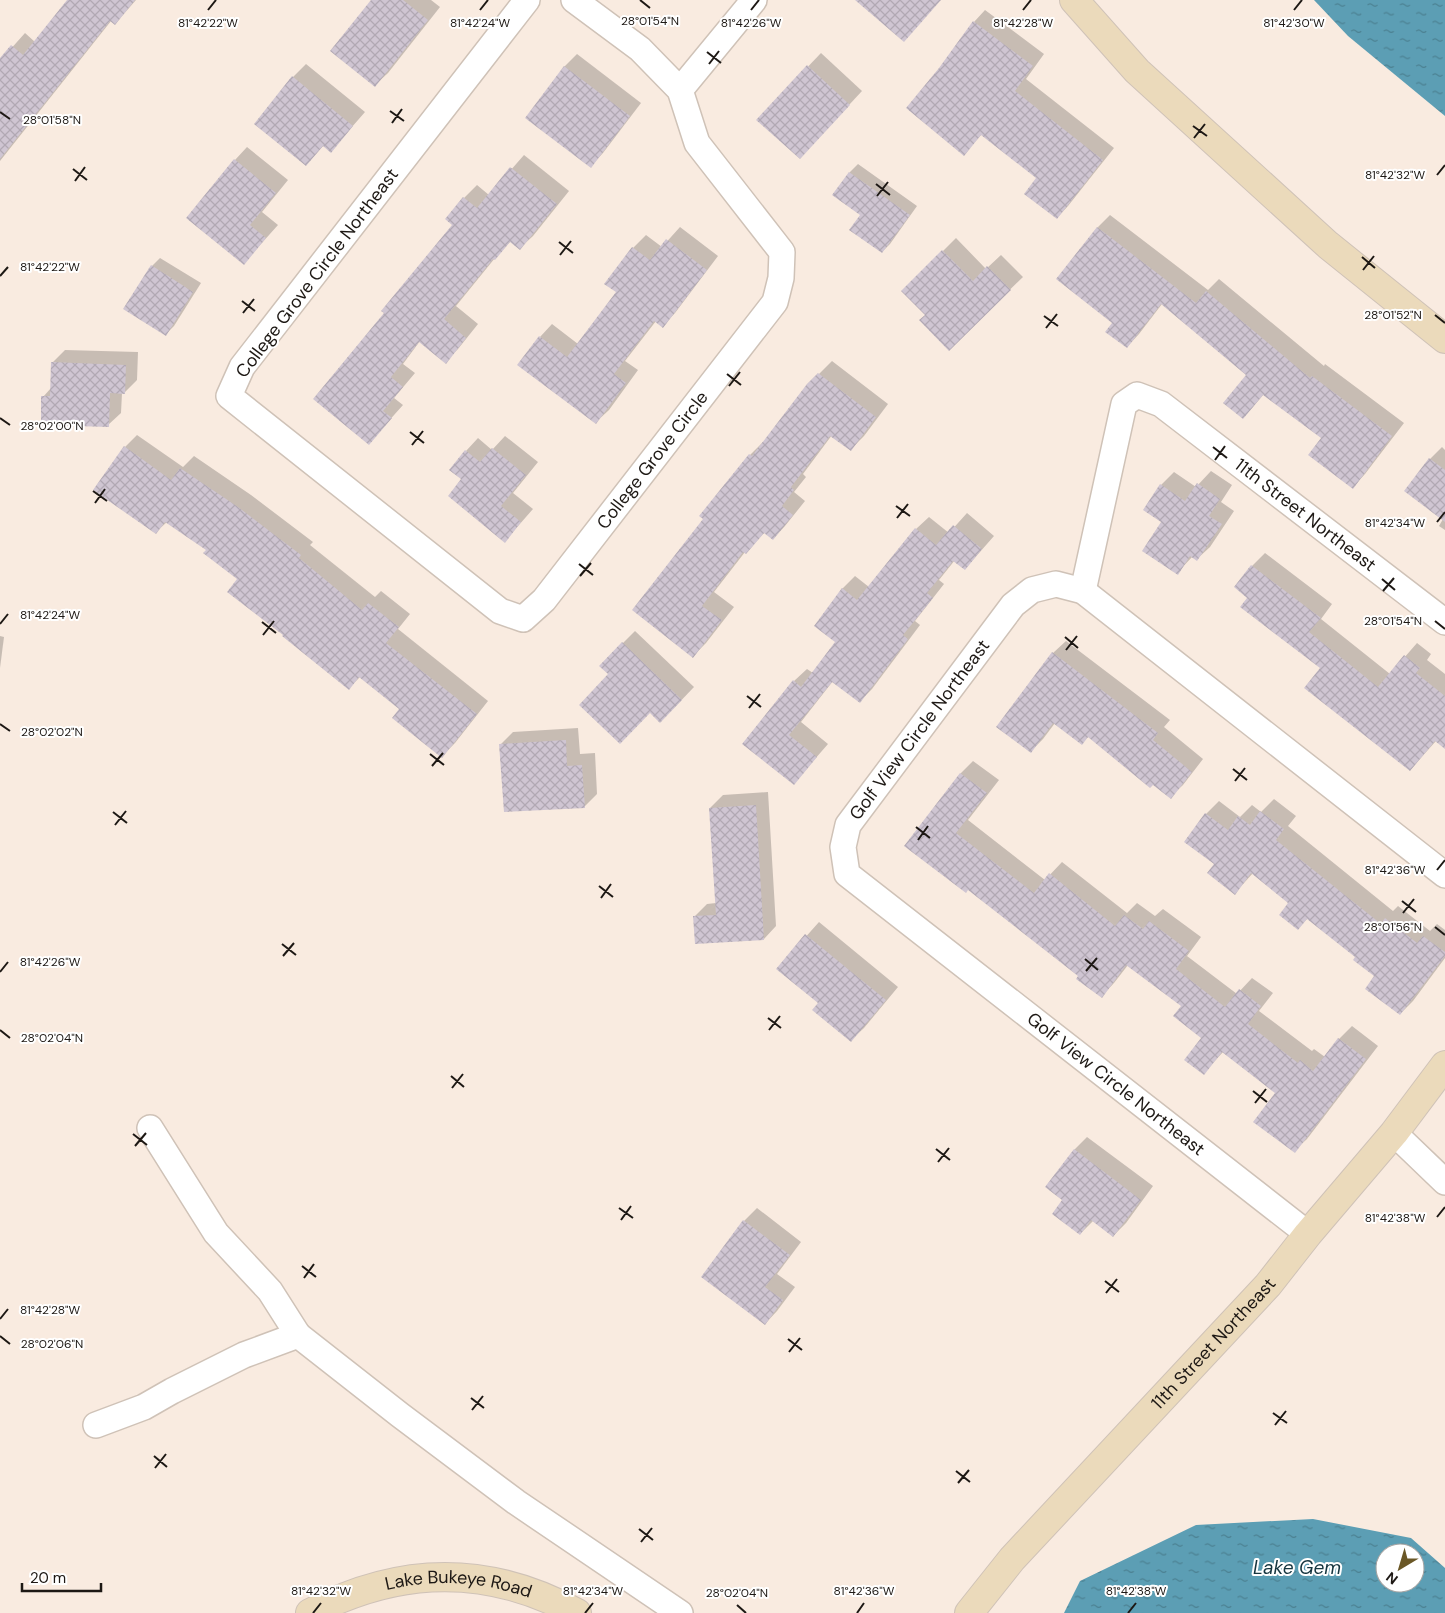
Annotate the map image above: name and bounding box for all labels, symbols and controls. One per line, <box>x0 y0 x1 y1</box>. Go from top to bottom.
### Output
text: 28°01'54"N <box>621 13 679 29</box>
text: 81°42'22"W <box>178 15 238 31</box>
text: 81°42'24"W <box>450 15 510 31</box>
text: 81°42'26"W <box>721 15 782 31</box>
text: 81°42'28"W <box>993 15 1053 31</box>
text: 81°42'30"W <box>1263 15 1325 31</box>
text: 28°01'58"N <box>23 112 81 128</box>
street label: College Grove Circle Northeast <box>230 163 404 383</box>
text: 81°42'32"W <box>1365 167 1425 183</box>
text: 81°42'22"W <box>20 259 80 275</box>
text: 28°01'52"N <box>1364 307 1422 323</box>
street label: College Grove Circle <box>591 386 714 534</box>
text: 28°02'00"N <box>20 418 84 434</box>
street label: 11th Street Northeast <box>1230 453 1381 577</box>
text: 81°42'34"W <box>1365 515 1426 531</box>
text: 81°42'24"W <box>20 607 80 623</box>
text: 28°01'54"N <box>1364 613 1422 629</box>
street label: Golf View Circle Northeast <box>844 634 995 825</box>
text: 28°02'02"N <box>21 724 83 740</box>
text: 81°42'36"W <box>1365 862 1426 878</box>
text: 28°01'56"N <box>1364 919 1422 935</box>
text: 81°42'26"W <box>20 954 81 970</box>
street label: Golf View Circle Northeast <box>1022 1007 1210 1161</box>
text: 28°02'04"N <box>21 1030 83 1046</box>
text: 81°42'38"W <box>1365 1210 1426 1226</box>
street label: 11th Street Northeast <box>1146 1273 1281 1415</box>
text: 81°42'28"W <box>20 1302 80 1318</box>
text: 28°02'06"N <box>21 1336 83 1352</box>
north arrow <box>1375 1543 1425 1593</box>
water label: Lake Gem <box>1253 1555 1341 1580</box>
scale bar <box>22 1560 101 1592</box>
street label: Lake Bukeye Road <box>383 1565 535 1604</box>
text: 20 m <box>30 1568 66 1588</box>
text: N <box>1382 1568 1402 1588</box>
text: 81°42'32"W <box>291 1583 351 1599</box>
text: 81°42'34"W <box>563 1583 624 1599</box>
text: 81°42'36"W <box>834 1583 895 1599</box>
text: 81°42'38"W <box>1106 1583 1167 1599</box>
text: 28°02'04"N <box>706 1585 768 1601</box>

